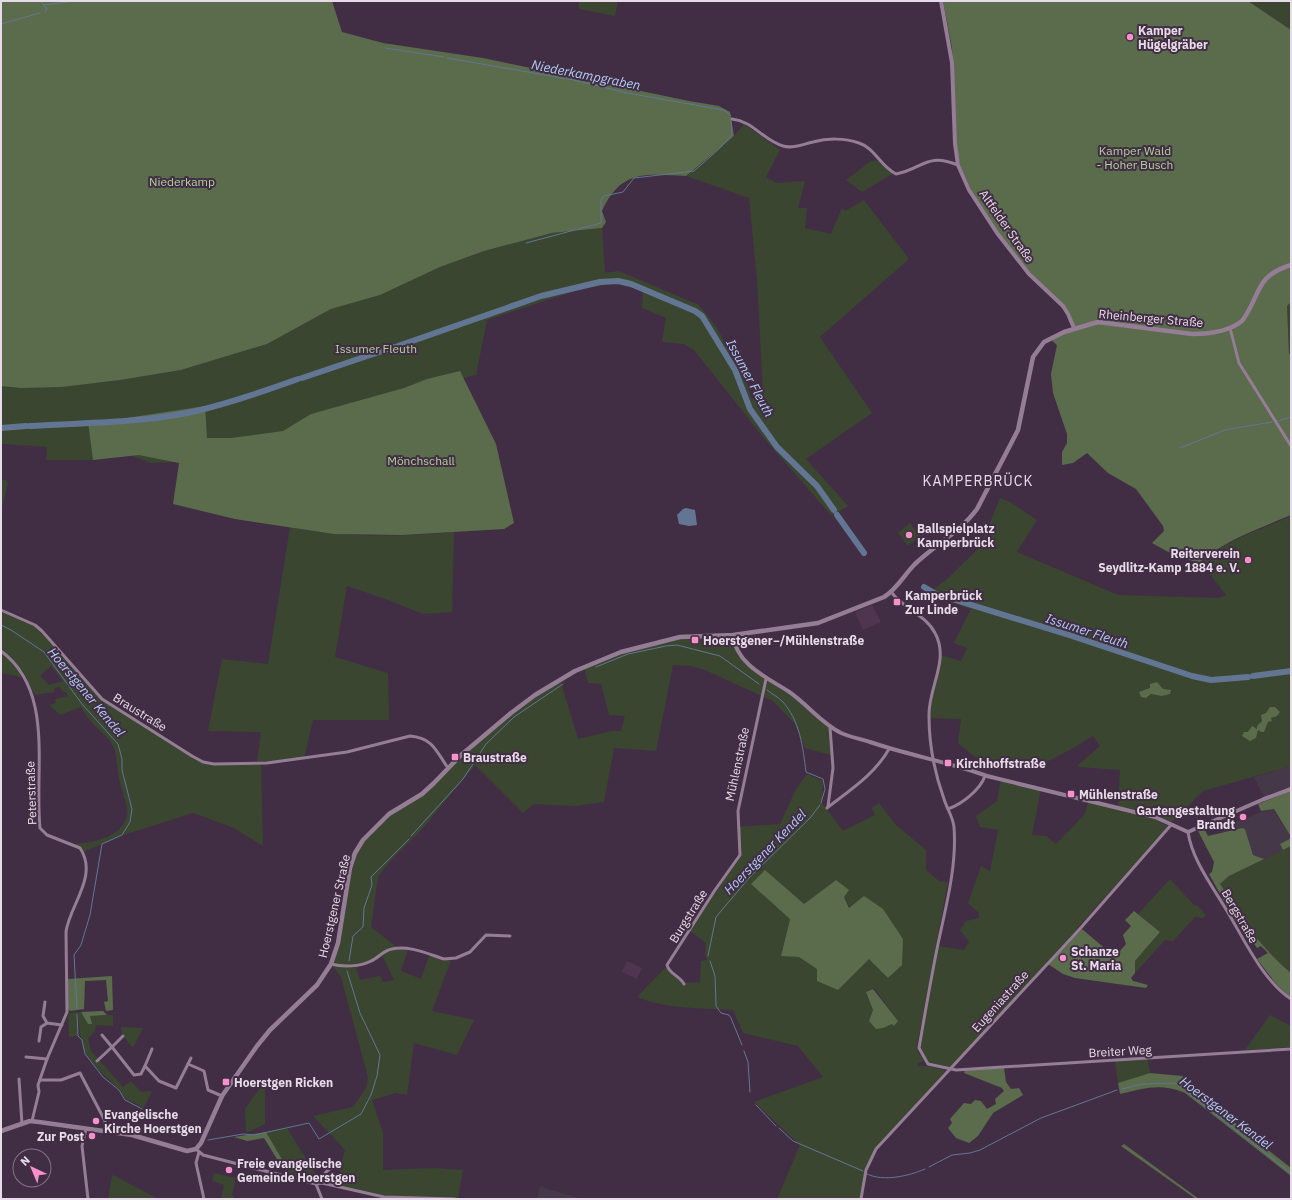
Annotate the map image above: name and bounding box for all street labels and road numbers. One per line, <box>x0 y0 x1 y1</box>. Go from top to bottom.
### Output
street label: Altfelder Straße <box>976 187 1038 266</box>
street label: Rheinberger Straße <box>1098 306 1204 330</box>
street label: Braustraße <box>110 690 170 735</box>
street label: Mühlenstraße <box>722 725 752 802</box>
street label: Peterstraße <box>22 760 40 825</box>
street label: Hoerstgener Straße <box>315 852 353 959</box>
street label: Burgstraße <box>666 886 711 945</box>
street label: Bergstraße <box>1219 886 1262 946</box>
street label: Eugeniastraße <box>968 967 1032 1035</box>
street label: Breiter Weg <box>1088 1042 1153 1060</box>

